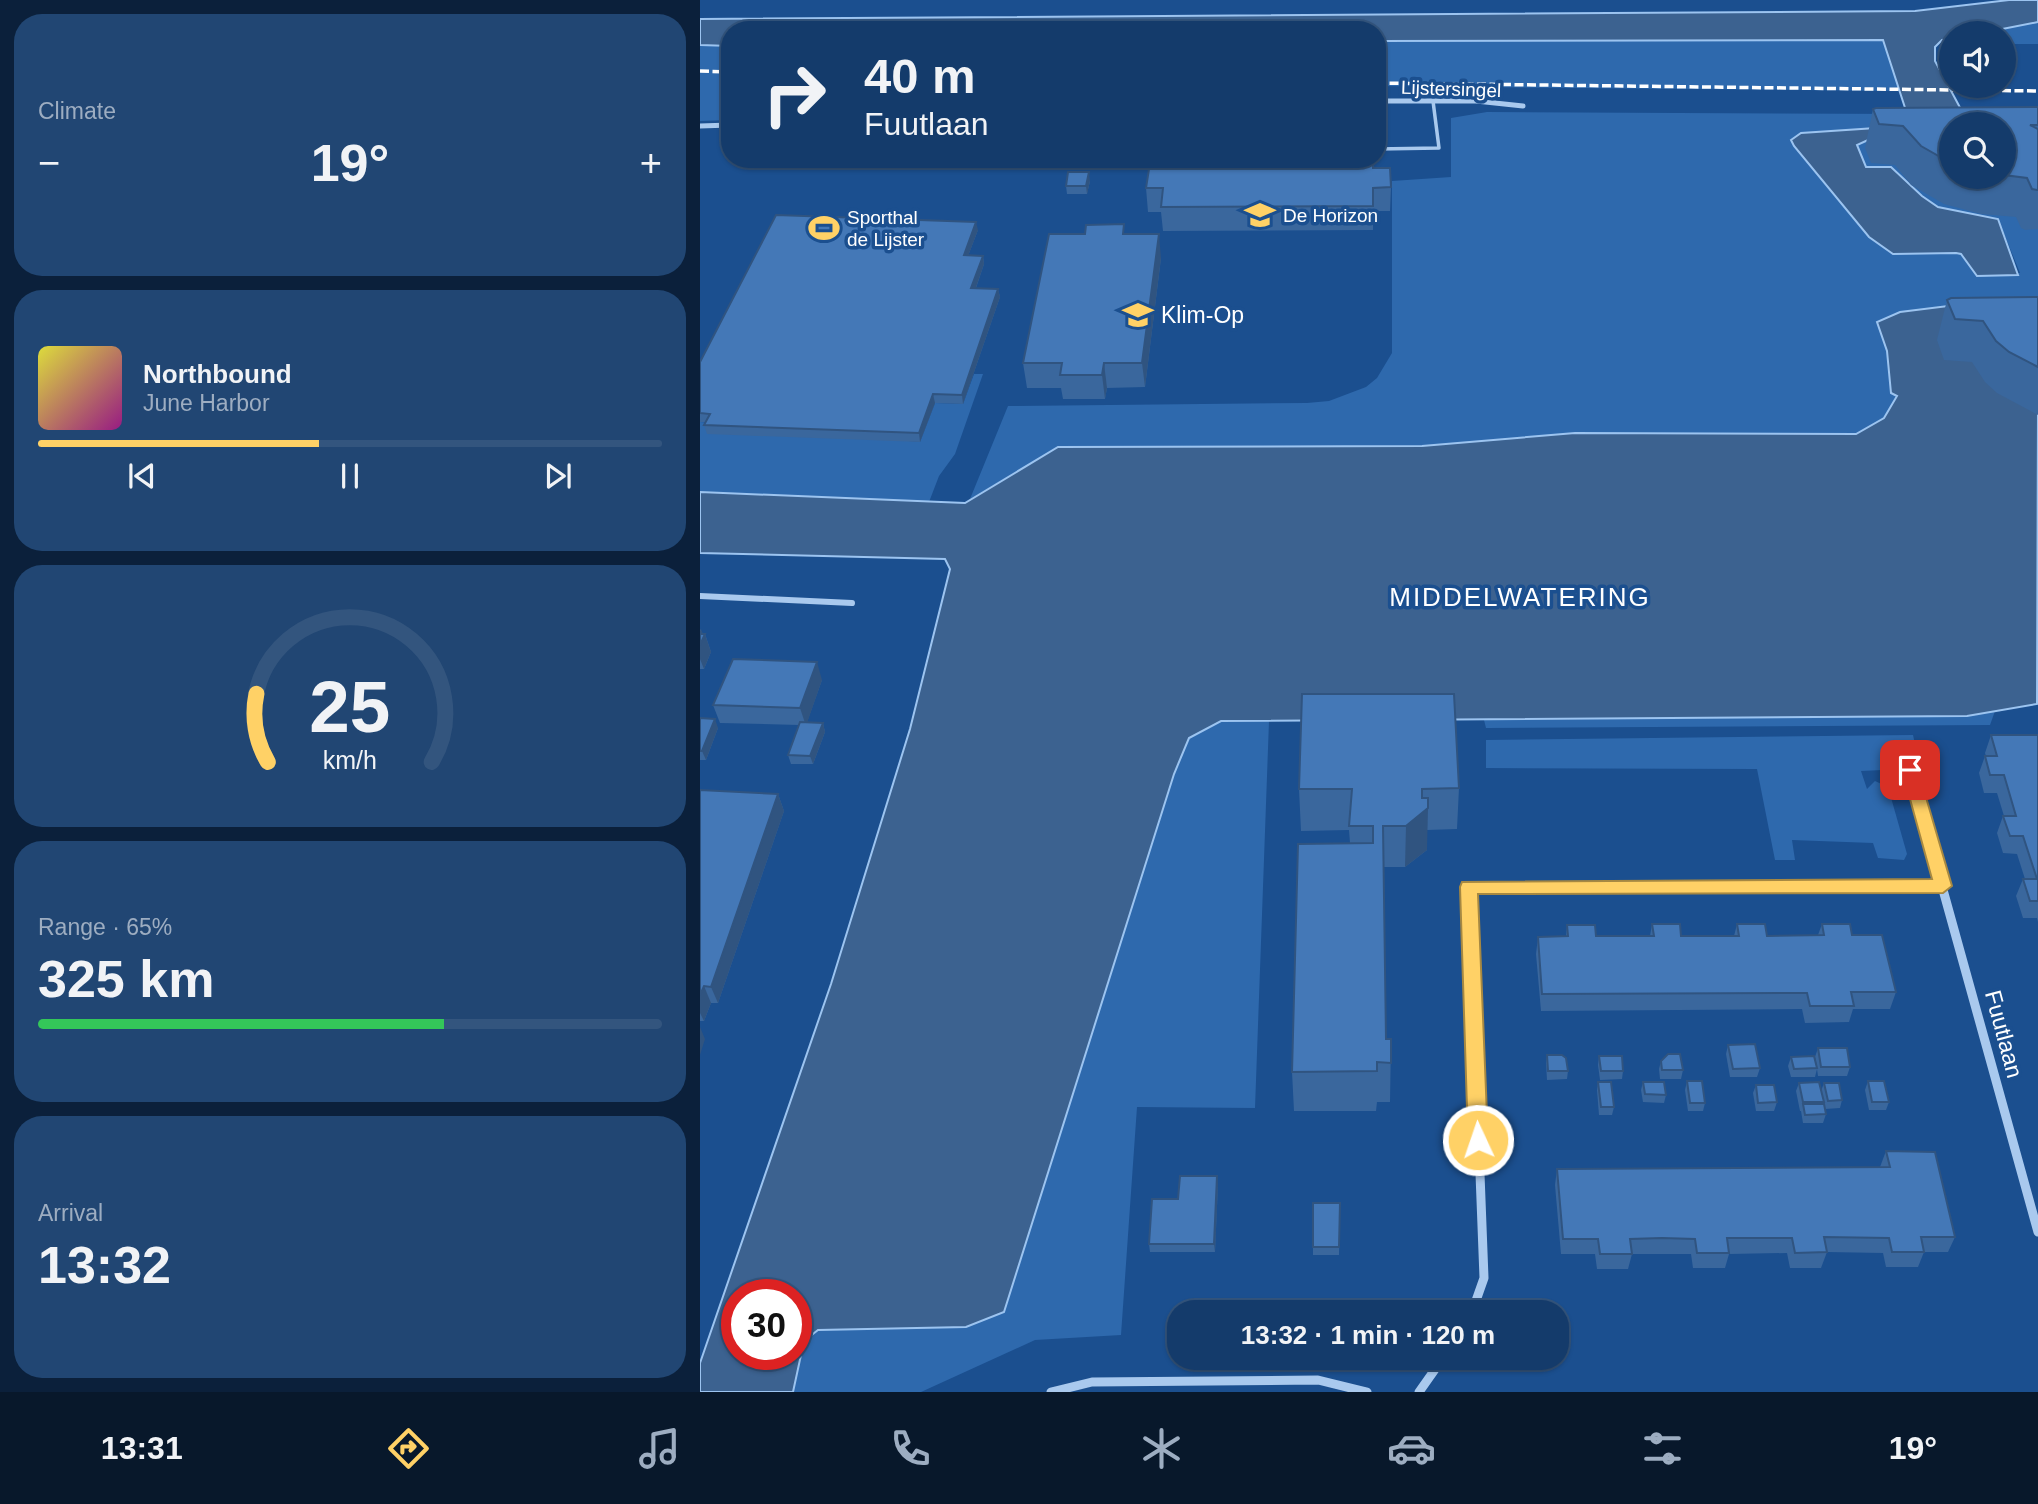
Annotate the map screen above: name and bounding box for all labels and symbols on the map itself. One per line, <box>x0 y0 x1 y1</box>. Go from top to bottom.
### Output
street label: Lijstersingel <box>1401 77 1501 101</box>
school or university icon: De Horizon <box>1243 198 1277 232</box>
place label: De Horizon <box>1283 205 1378 226</box>
place label: Sporthal de Lijster <box>847 207 925 250</box>
sports icon: Sporthal de Lijster <box>807 211 841 245</box>
school or university icon: Klim-Op <box>1121 298 1155 332</box>
place label: Klim-Op <box>1161 302 1244 328</box>
district label: MIDDELWATERING <box>1389 582 1651 612</box>
pin <box>1880 740 1940 800</box>
street label: Fuutlaan <box>1980 987 2028 1081</box>
position arrow <box>1441 1103 1515 1177</box>
speed limit sign: 30 <box>721 1279 812 1370</box>

